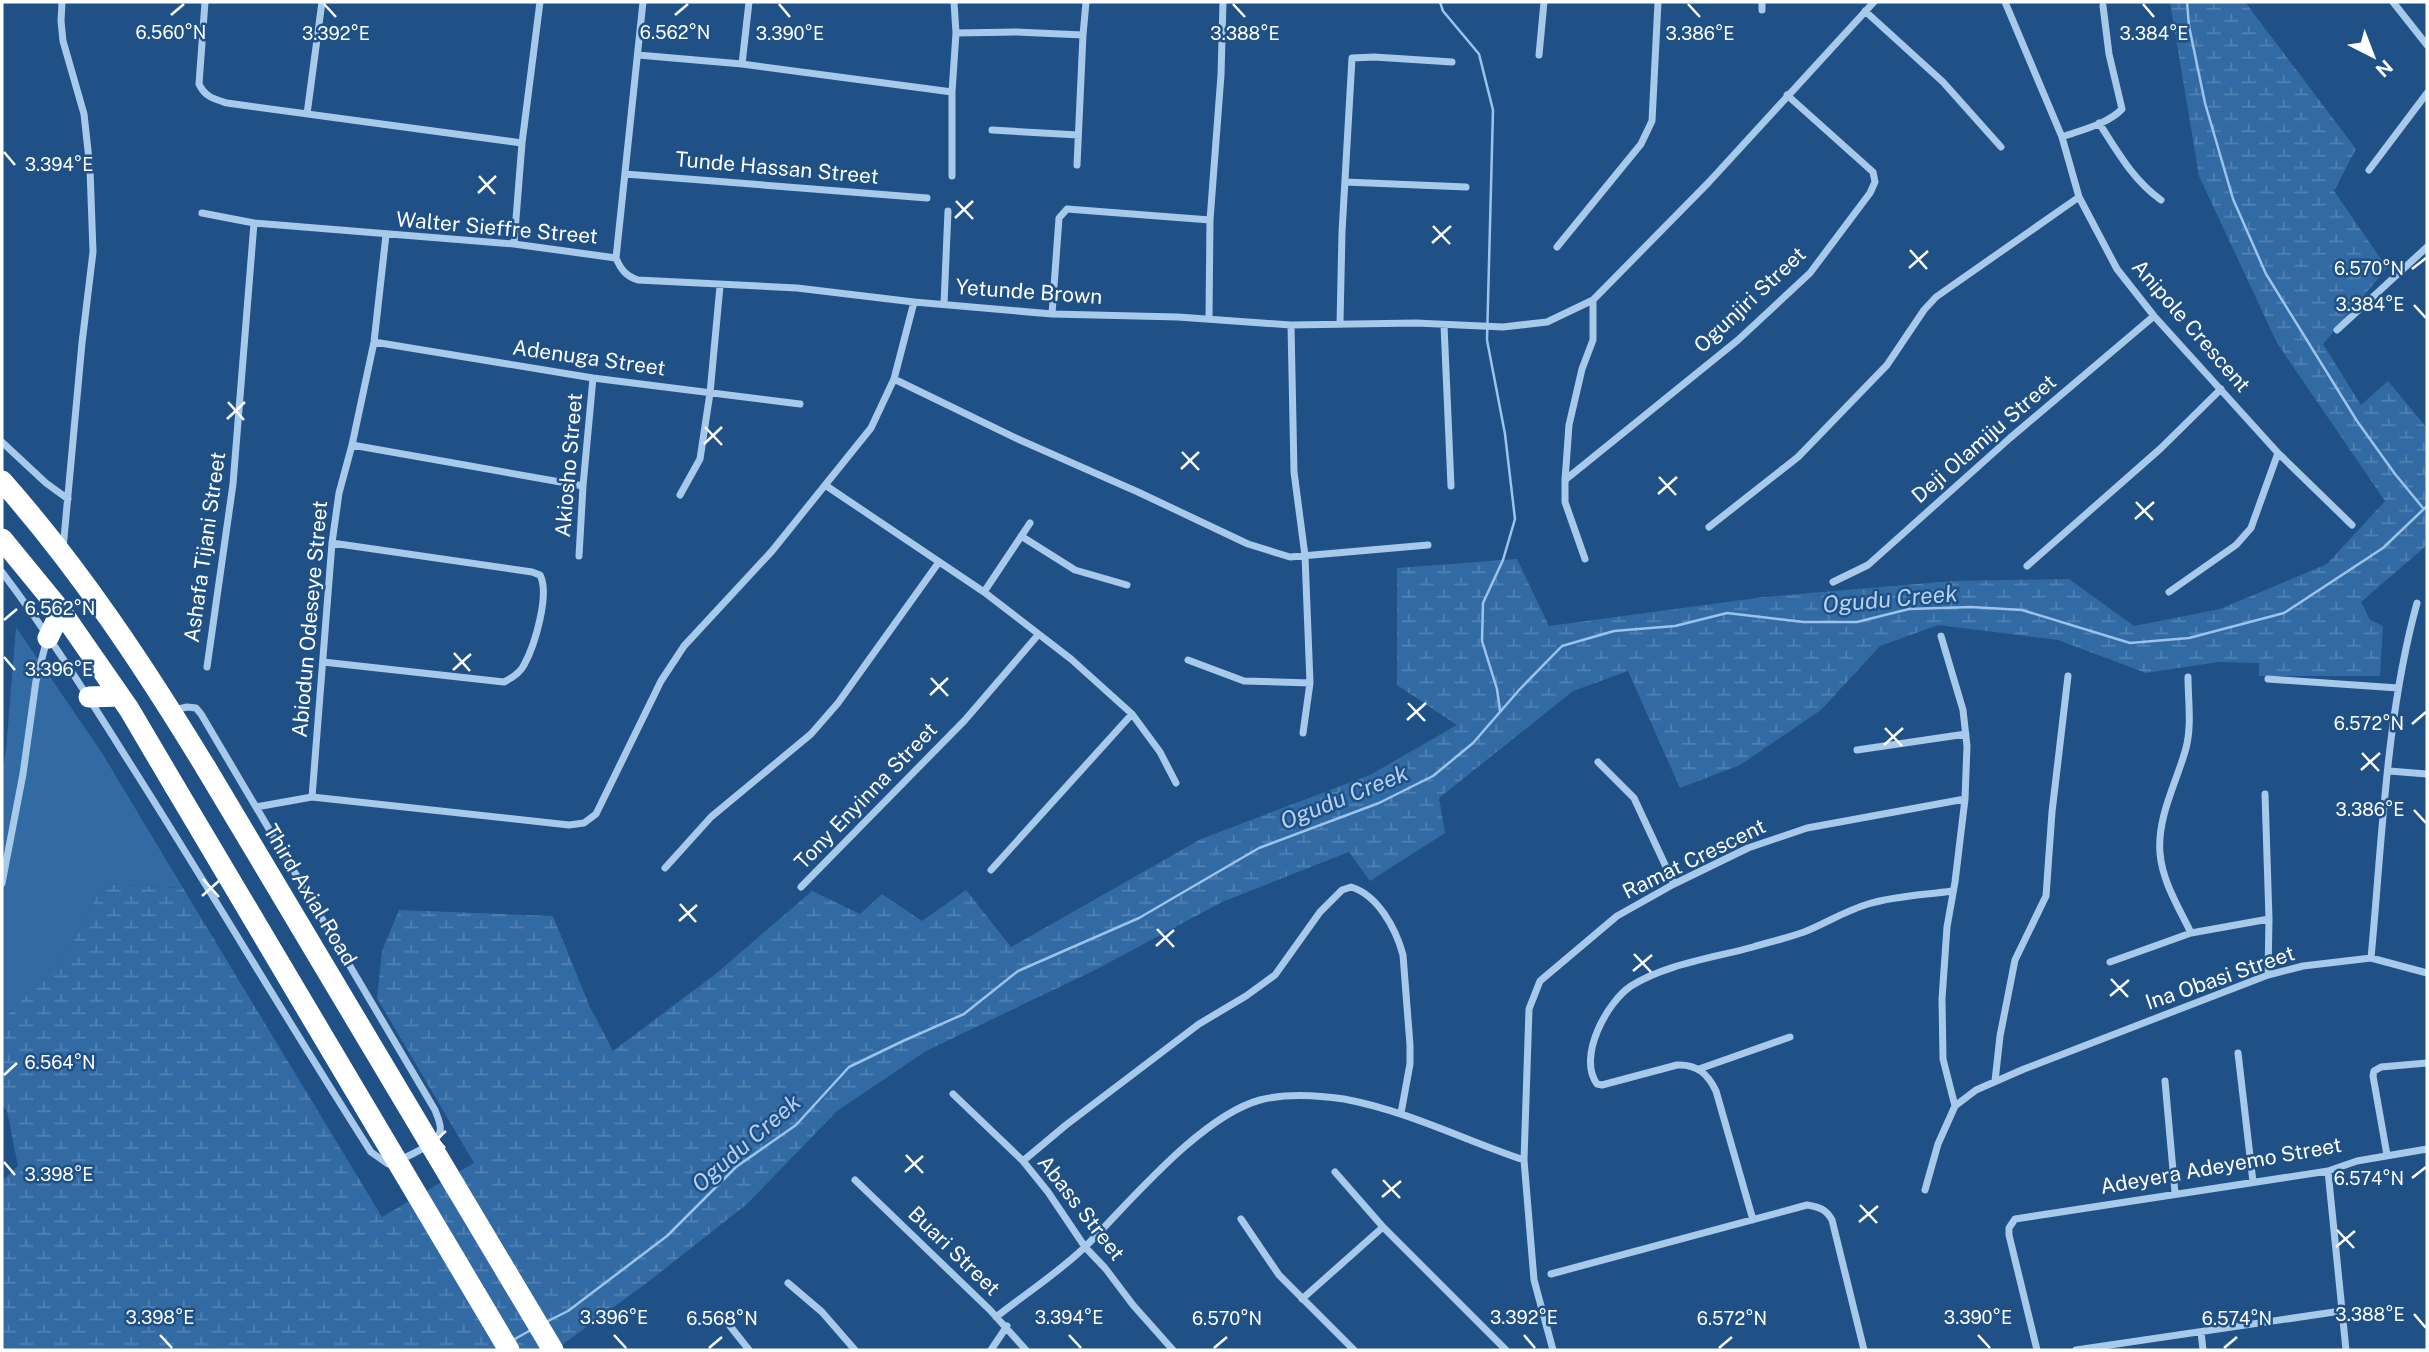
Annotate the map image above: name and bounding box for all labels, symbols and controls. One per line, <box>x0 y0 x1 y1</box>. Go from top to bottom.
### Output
north arrow <box>2338 21 2408 91</box>
text: 6.560°N <box>136 22 206 43</box>
text: 6.562°N <box>640 22 710 43</box>
text: 3.392°E <box>302 23 370 44</box>
text: 3.390°E <box>756 23 824 44</box>
text: 3.388°E <box>1210 23 1280 44</box>
text: 3.386°E <box>1666 23 1734 44</box>
text: 3.384°E <box>2119 23 2189 44</box>
text: N <box>2371 55 2397 82</box>
street label: Tunde Hassan Street <box>674 146 880 189</box>
text: 3.394°E <box>25 154 93 175</box>
street label: Walter Sieffre Street <box>395 206 599 249</box>
street label: Ogunjiri Street <box>1689 242 1811 358</box>
street label: Anipole Crescent <box>2127 254 2256 397</box>
text: 6.570°N <box>2334 258 2404 279</box>
street label: Yetunde Brown <box>955 274 1103 309</box>
text: 3.384°E <box>2335 294 2405 315</box>
street label: Adenuga Street <box>511 334 667 381</box>
street label: Deji Olamiju Street <box>1906 369 2061 508</box>
street label: Akiosho Street <box>550 392 587 538</box>
street label: Ashafa Tijani Street <box>179 450 230 644</box>
street label: Abiodun Odeseye Street <box>287 499 332 738</box>
water label: Ogudu Creek <box>1821 579 1959 618</box>
text: 6.562°N <box>25 598 95 619</box>
text: 3.396°E <box>25 659 93 680</box>
text: 6.572°N <box>2334 713 2404 734</box>
street label: Tony Enyinna Street <box>789 717 942 874</box>
water label: Ogudu Creek <box>1276 758 1412 834</box>
text: 3.386°E <box>2336 799 2404 820</box>
street label: Ramat Crescent <box>1618 813 1769 904</box>
street label: Third Axial Road <box>258 820 362 970</box>
street label: Ina Obasi Street <box>2142 940 2298 1015</box>
text: 6.564°N <box>24 1052 96 1073</box>
water label: Ogudu Creek <box>686 1088 806 1197</box>
street label: Adeyera Adeyemo Street <box>2098 1132 2343 1199</box>
street label: Abass Street <box>1033 1150 1130 1265</box>
text: 3.398°E <box>25 1164 93 1185</box>
text: 6.574°N <box>2334 1168 2404 1189</box>
street label: Buari Street <box>903 1201 1005 1301</box>
text: 3.388°E <box>2335 1304 2405 1325</box>
text: 3.398°E <box>126 1307 194 1328</box>
text: 3.396°E <box>580 1307 648 1328</box>
text: 3.394°E <box>1035 1307 1103 1328</box>
text: 3.392°E <box>1490 1307 1558 1328</box>
text: 3.390°E <box>1944 1307 2012 1328</box>
text: 6.568°N <box>686 1308 758 1329</box>
text: 6.570°N <box>1192 1308 1262 1329</box>
text: 6.572°N <box>1697 1308 1767 1329</box>
text: 6.574°N <box>2202 1308 2272 1329</box>

